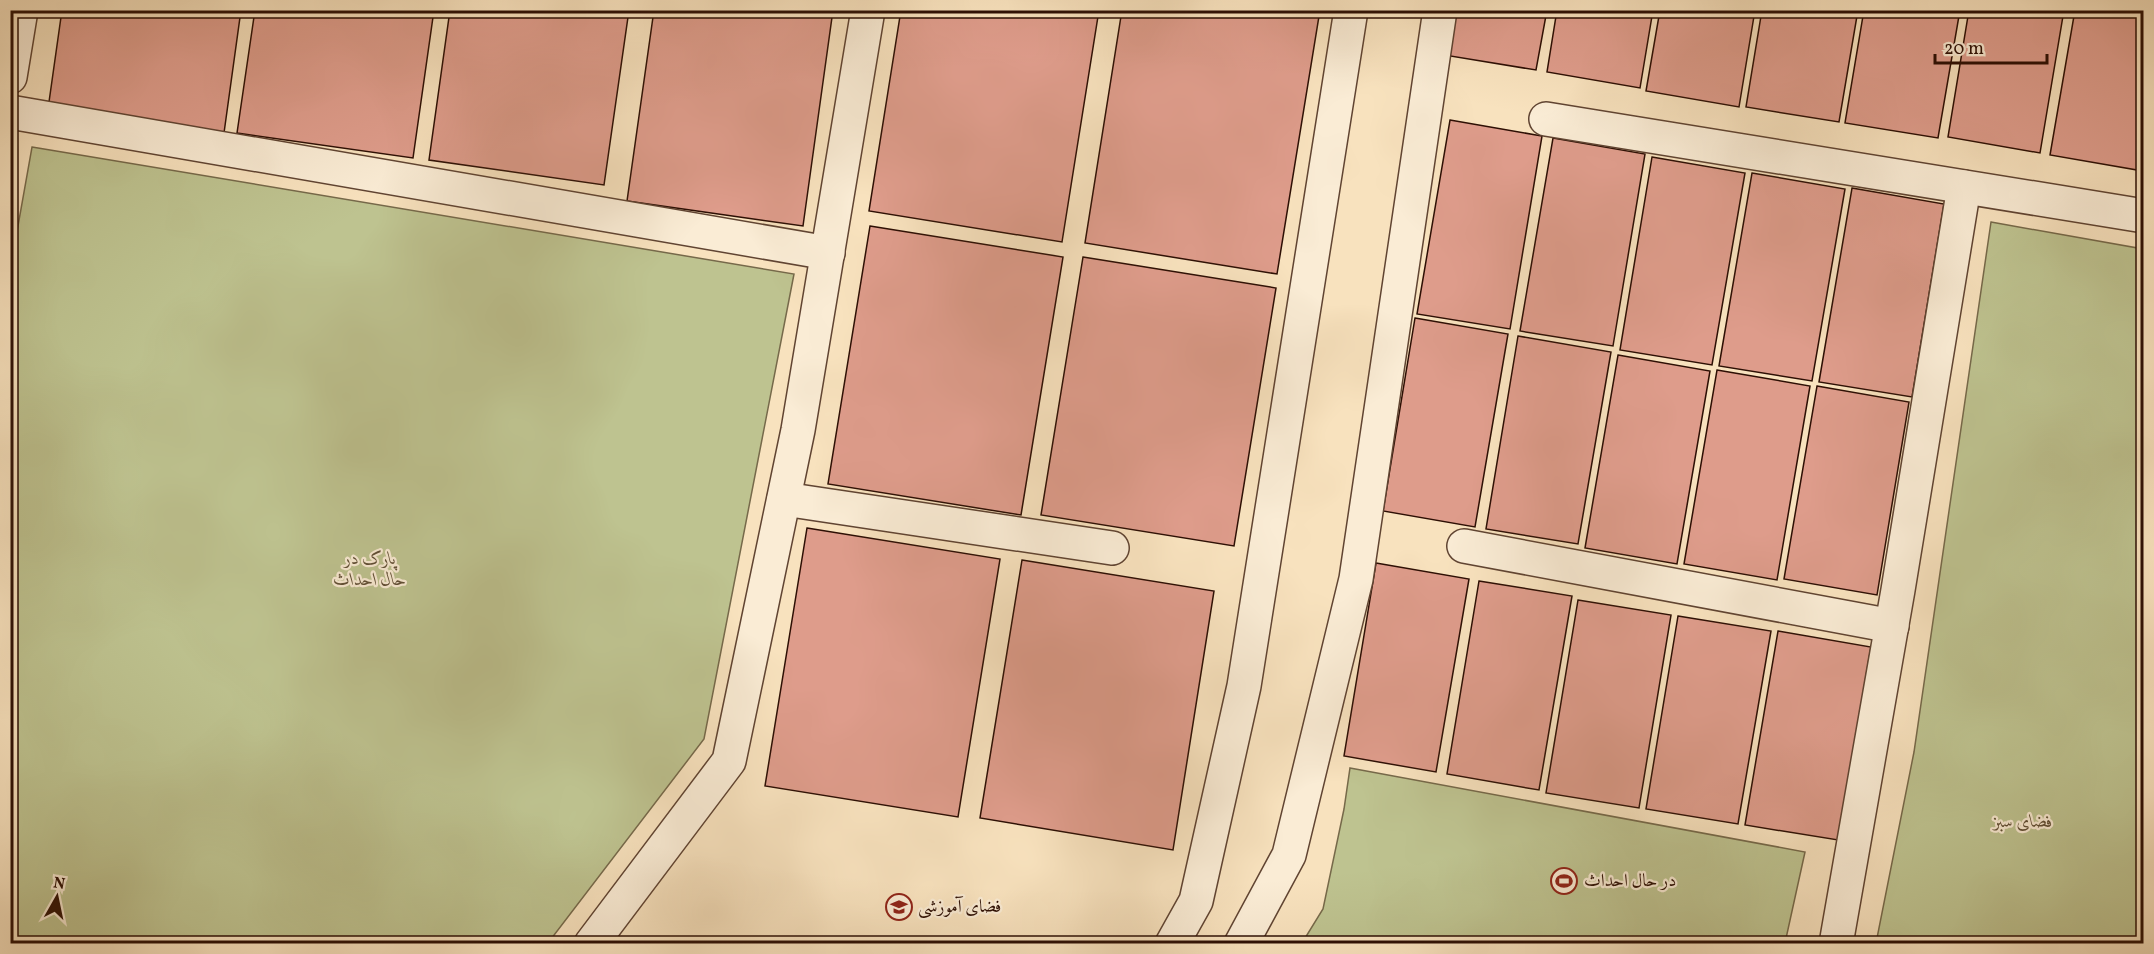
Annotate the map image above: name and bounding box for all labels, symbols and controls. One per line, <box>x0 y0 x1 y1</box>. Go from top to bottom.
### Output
scale bar <box>1935 27 2048 65</box>
text: 20 m <box>1944 37 1984 62</box>
park label: پارک در حال احداث <box>334 547 407 593</box>
park label: فضای سبز <box>1991 810 2053 835</box>
sports icon: در حال احداث <box>1549 866 1579 896</box>
north arrow <box>27 867 87 927</box>
place label: در حال احداث <box>1584 869 1676 894</box>
text: N <box>52 872 67 896</box>
school or university icon: فضای آموزشی <box>884 892 914 922</box>
place label: فضای آموزشی <box>918 895 1001 920</box>

